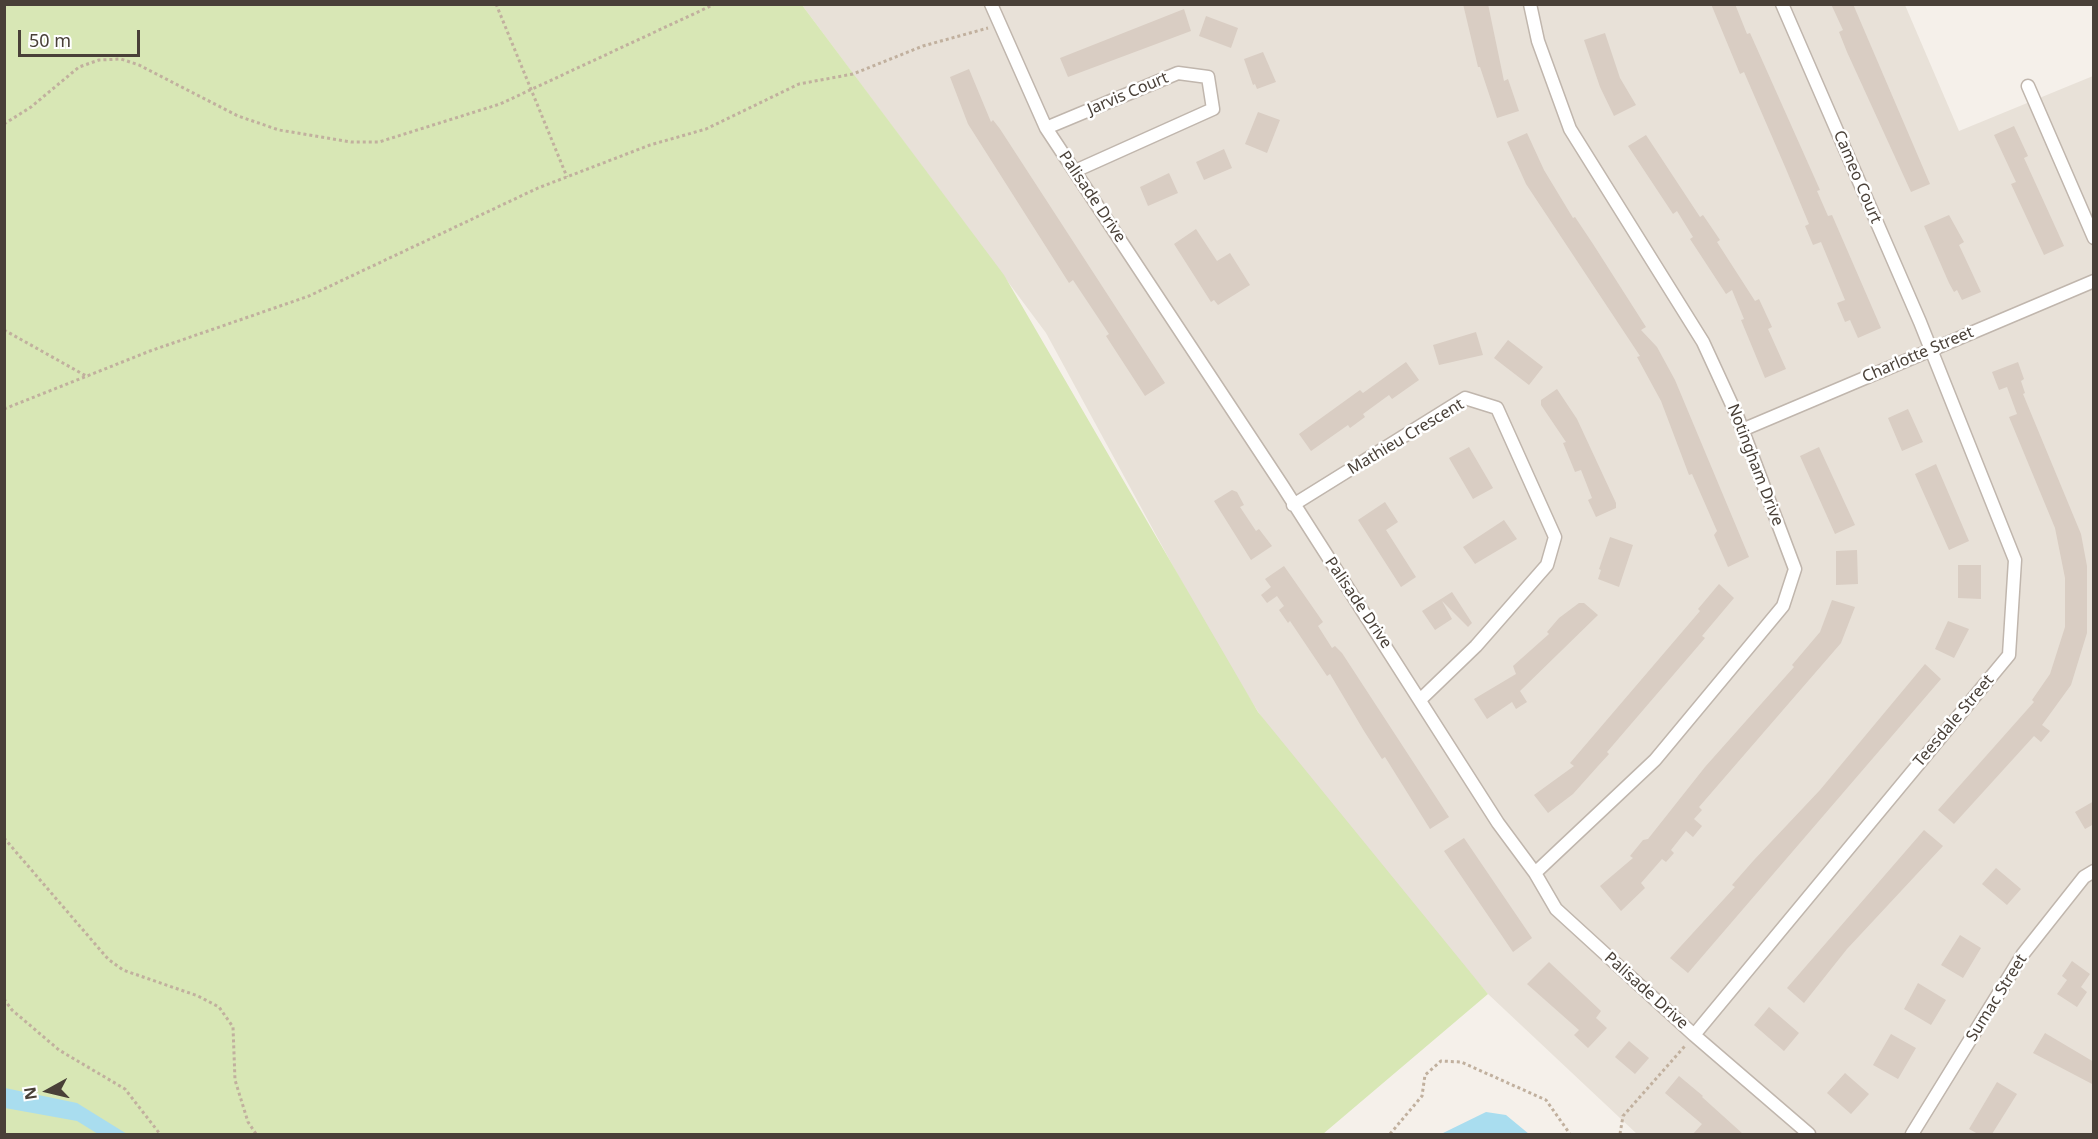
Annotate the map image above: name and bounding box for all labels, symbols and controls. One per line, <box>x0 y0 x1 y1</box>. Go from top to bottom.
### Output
scale bar <box>21 18 142 56</box>
text: 50 m <box>29 28 71 52</box>
street label: Jarvis Court <box>1085 68 1171 120</box>
street label: Cameo Court <box>1829 128 1885 226</box>
street label: Palisade Drive <box>1054 148 1130 246</box>
street label: Charlotte Street <box>1860 323 1976 387</box>
street label: Mathieu Crescent <box>1345 395 1467 479</box>
street label: Notingham Drive <box>1723 401 1787 529</box>
street label: Palisade Drive <box>1320 554 1396 652</box>
street label: Teesdale Street <box>1910 671 1998 771</box>
street label: Palisade Drive <box>1600 948 1692 1034</box>
street label: Sumac Street <box>1963 951 2031 1045</box>
north arrow <box>18 1061 78 1121</box>
text: N <box>18 1086 42 1101</box>

